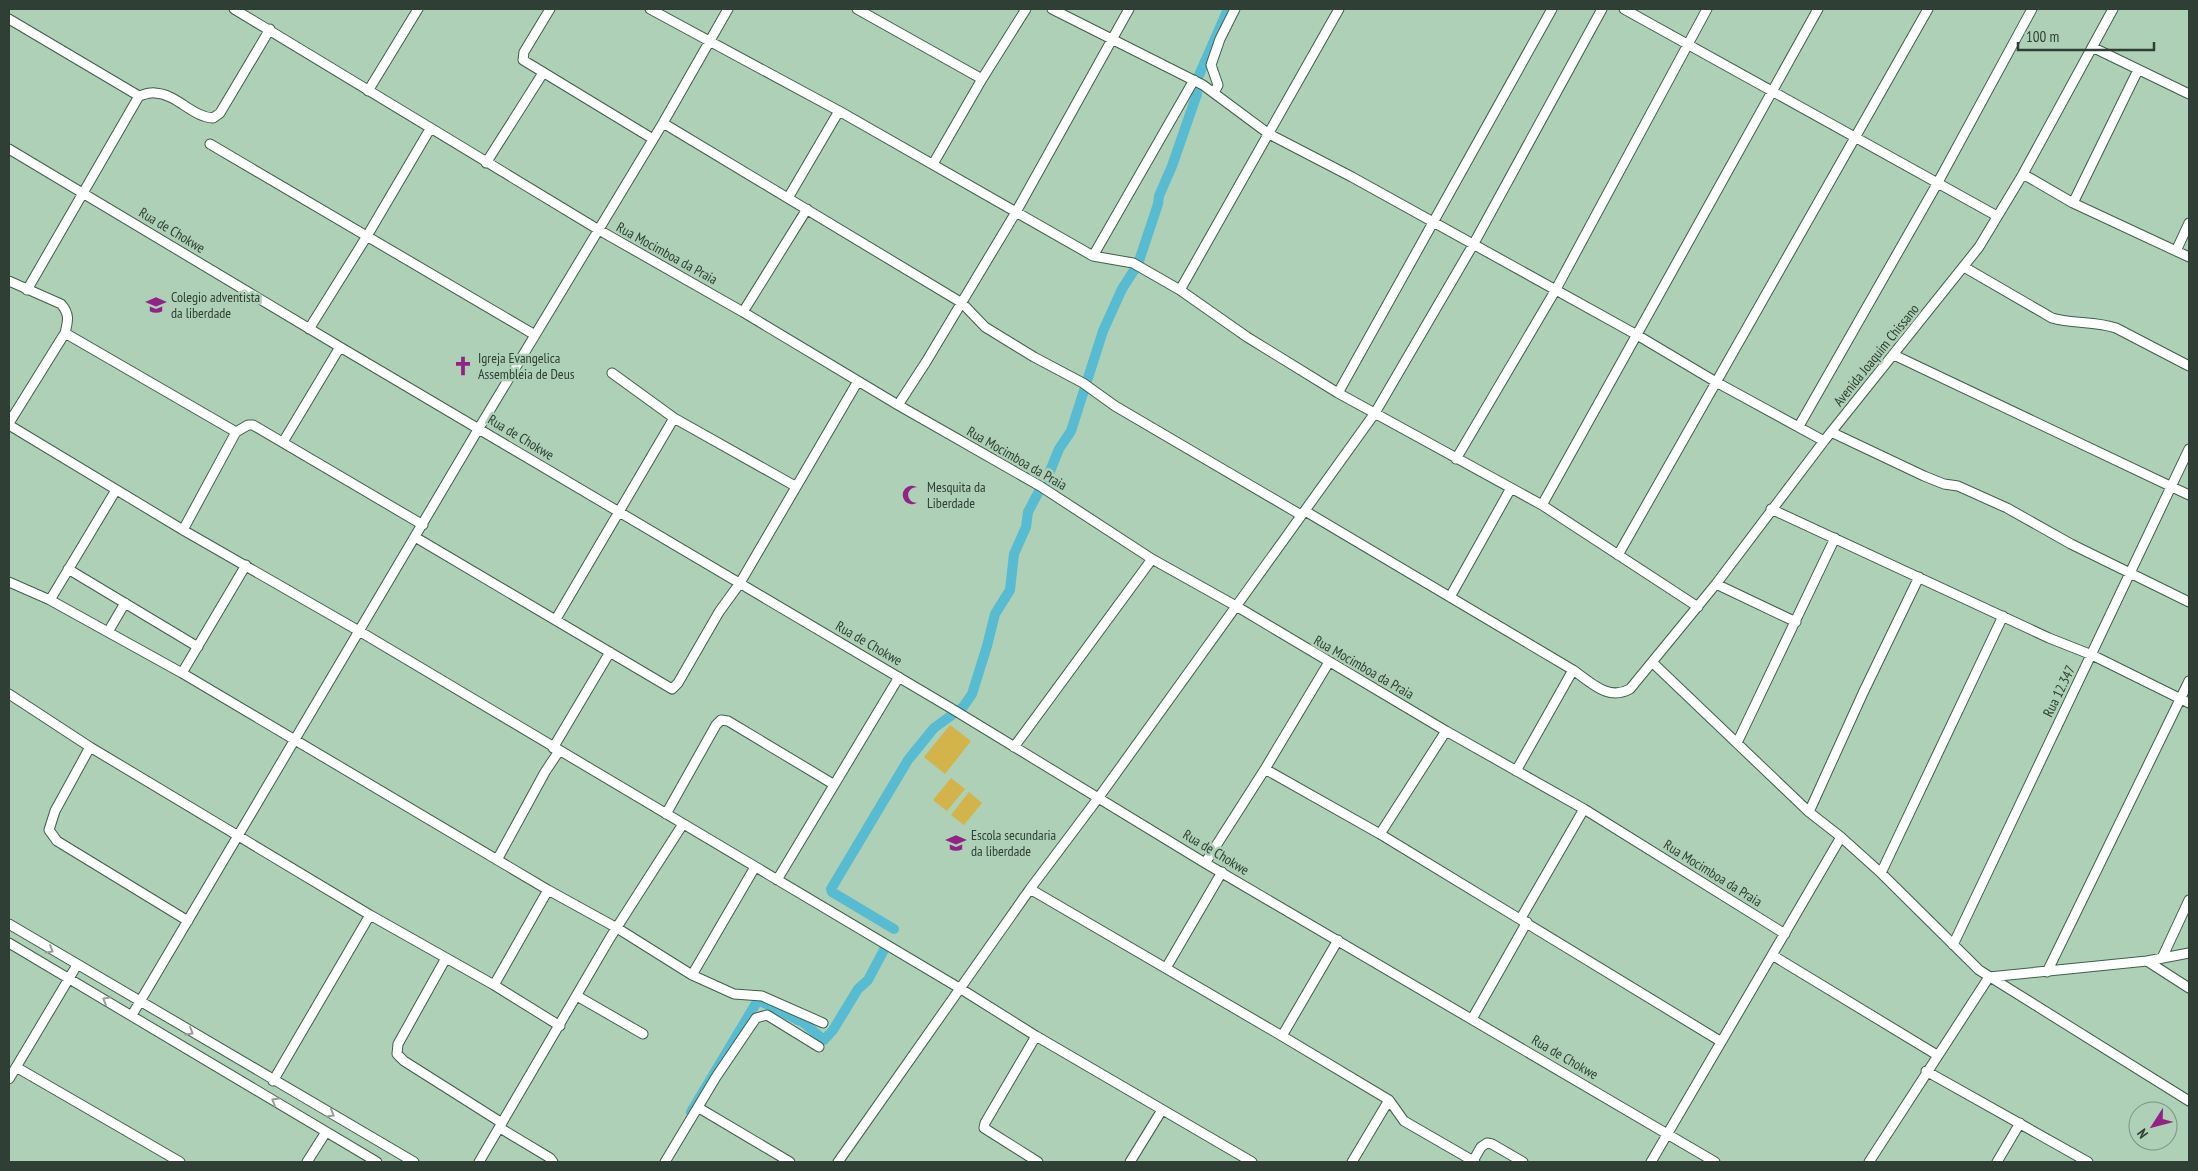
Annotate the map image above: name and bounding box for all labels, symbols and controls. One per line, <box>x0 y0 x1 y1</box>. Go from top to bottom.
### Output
scale bar <box>2018 20 2154 52</box>
text: 100 m <box>2026 27 2059 46</box>
street label: Rua de Chokwe <box>136 203 209 257</box>
street label: Rua Mocimboa da Praia <box>613 218 721 288</box>
place label: Colegio adventista da liberdade <box>171 288 260 322</box>
school or university icon: Colegio adventista da liberdade <box>145 294 167 316</box>
street label: Avenida Joaquim Chissano <box>1829 300 1923 410</box>
place label: Igreja Evangelica Assembleia de Deus <box>478 349 575 383</box>
church icon: Igreja Evangelica Assembleia de Deus <box>452 355 474 377</box>
street label: Rua de Chokwe <box>485 410 558 464</box>
street label: Rua Mocimboa da Praia <box>964 422 1070 494</box>
place label: Mesquita da Liberdade <box>927 478 986 512</box>
mosque icon: Mesquita da Liberdade <box>901 484 923 506</box>
street label: Rua de Chokwe <box>832 617 906 669</box>
street label: Rua Mocimboa da Praia <box>1311 631 1417 703</box>
street label: Rua 12.347 <box>2039 662 2079 720</box>
street label: Rua de Chokwe <box>1180 825 1253 879</box>
place label: Escola secundaria da liberdade <box>971 826 1056 860</box>
school or university icon: Escola secundaria da liberdade <box>945 832 967 854</box>
street label: Rua Mocimboa da Praia <box>1660 835 1766 911</box>
one-way arrow <box>45 943 54 953</box>
one-way arrow <box>102 996 111 1006</box>
one-way arrow <box>185 1026 194 1036</box>
street label: Rua de Chokwe <box>1528 1031 1602 1083</box>
one-way arrow <box>272 1098 281 1108</box>
north arrow <box>2128 1101 2178 1151</box>
one-way arrow <box>325 1107 334 1117</box>
text: N <box>2133 1125 2152 1142</box>

